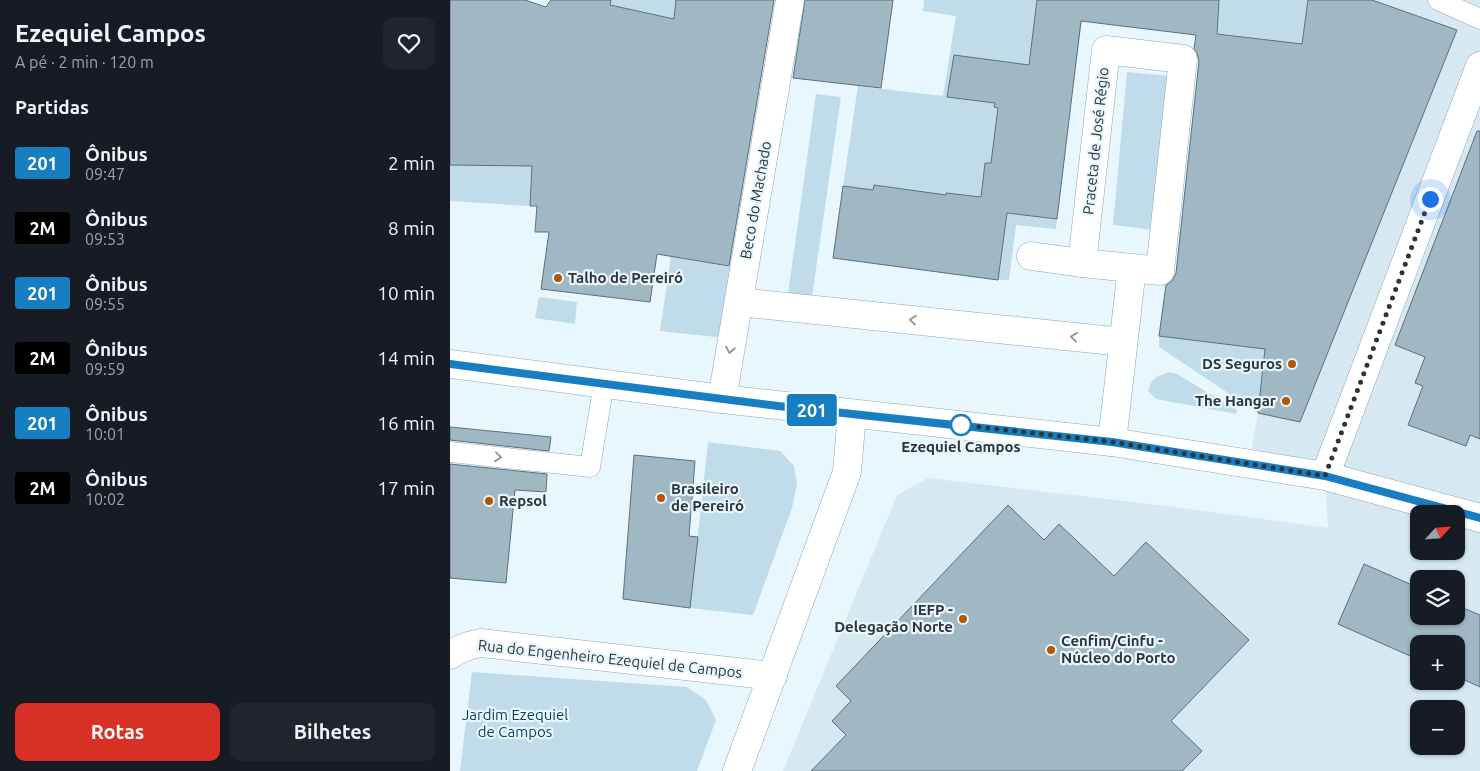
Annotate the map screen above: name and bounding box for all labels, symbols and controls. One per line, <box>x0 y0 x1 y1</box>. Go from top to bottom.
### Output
button: heart <box>383 17 435 69</box>
text: Ezequiel Campos <box>15 20 206 47</box>
text: A pé · 2 min · 120 m <box>15 53 154 71</box>
street label: Praceta de José Régio <box>1079 66 1112 215</box>
text: Partidas <box>15 96 89 118</box>
street label: Beco do Machado <box>737 140 774 260</box>
text: Ônibus <box>85 143 148 165</box>
text: 2 min <box>388 152 435 174</box>
text: 201 <box>27 153 58 173</box>
text: 09:47 <box>85 165 125 183</box>
your location <box>1418 187 1443 212</box>
text: Ônibus <box>85 208 148 230</box>
text: 8 min <box>388 217 435 239</box>
text: 2M <box>29 218 56 238</box>
text: 09:53 <box>85 230 125 248</box>
place label: Talho de Pereiró <box>568 269 683 286</box>
marker: Talho de Pereiró <box>552 272 564 284</box>
text: Ônibus <box>85 273 148 295</box>
text: 10 min <box>377 282 435 304</box>
text: 201 <box>27 283 58 303</box>
text: 09:55 <box>85 295 125 313</box>
one-way arrow <box>909 315 917 326</box>
one-way arrow <box>1070 332 1078 343</box>
text: Ônibus <box>85 338 148 360</box>
one-way arrow <box>726 345 736 354</box>
text: 14 min <box>377 347 435 369</box>
text: 2M <box>29 348 56 368</box>
place label: DS Seguros <box>1202 355 1282 372</box>
marker: DS Seguros <box>1286 358 1298 370</box>
text: 09:59 <box>85 360 125 378</box>
place label: The Hangar <box>1195 392 1277 409</box>
line badge: 201 <box>783 394 841 426</box>
marker: The Hangar <box>1280 395 1292 407</box>
text: 201 <box>797 400 827 420</box>
text: Ônibus <box>85 403 148 425</box>
text: 16 min <box>377 412 435 434</box>
text: 201 <box>27 413 58 433</box>
marker: Ezequiel Campos <box>950 414 972 436</box>
text: 10:01 <box>85 425 125 443</box>
place label: Ezequiel Campos <box>901 438 1021 455</box>
one-way arrow <box>495 451 503 462</box>
text: Ônibus <box>85 468 148 490</box>
text: 17 min <box>377 477 435 499</box>
text: 2M <box>29 478 56 498</box>
place label: Brasileiro de Pereiró <box>671 480 744 514</box>
text: 10:02 <box>85 490 125 508</box>
place label: Repsol <box>499 492 547 509</box>
marker: Brasileiro de Pereiró <box>655 492 667 504</box>
marker: Repsol <box>483 495 495 507</box>
north arrow <box>1410 505 1465 560</box>
map controls <box>1410 505 1465 755</box>
button: layers <box>1410 570 1465 625</box>
place label: IEFP - Delegação Norte <box>834 601 953 636</box>
marker: IEFP - Delegação Norte <box>957 613 969 625</box>
place label: Cenfim/Cinfu - Núcleo do Porto <box>1061 632 1175 666</box>
button: + <box>1410 635 1465 690</box>
street label: Rua do Engenheiro Ezequiel de Campos <box>477 636 743 681</box>
marker: Cenfim/Cinfu - Núcleo do Porto <box>1045 644 1057 656</box>
button: − <box>1410 700 1465 755</box>
button: Rotas <box>15 703 220 761</box>
button: Bilhetes <box>230 703 435 761</box>
park label: Jardim Ezequiel de Campos <box>462 706 568 740</box>

